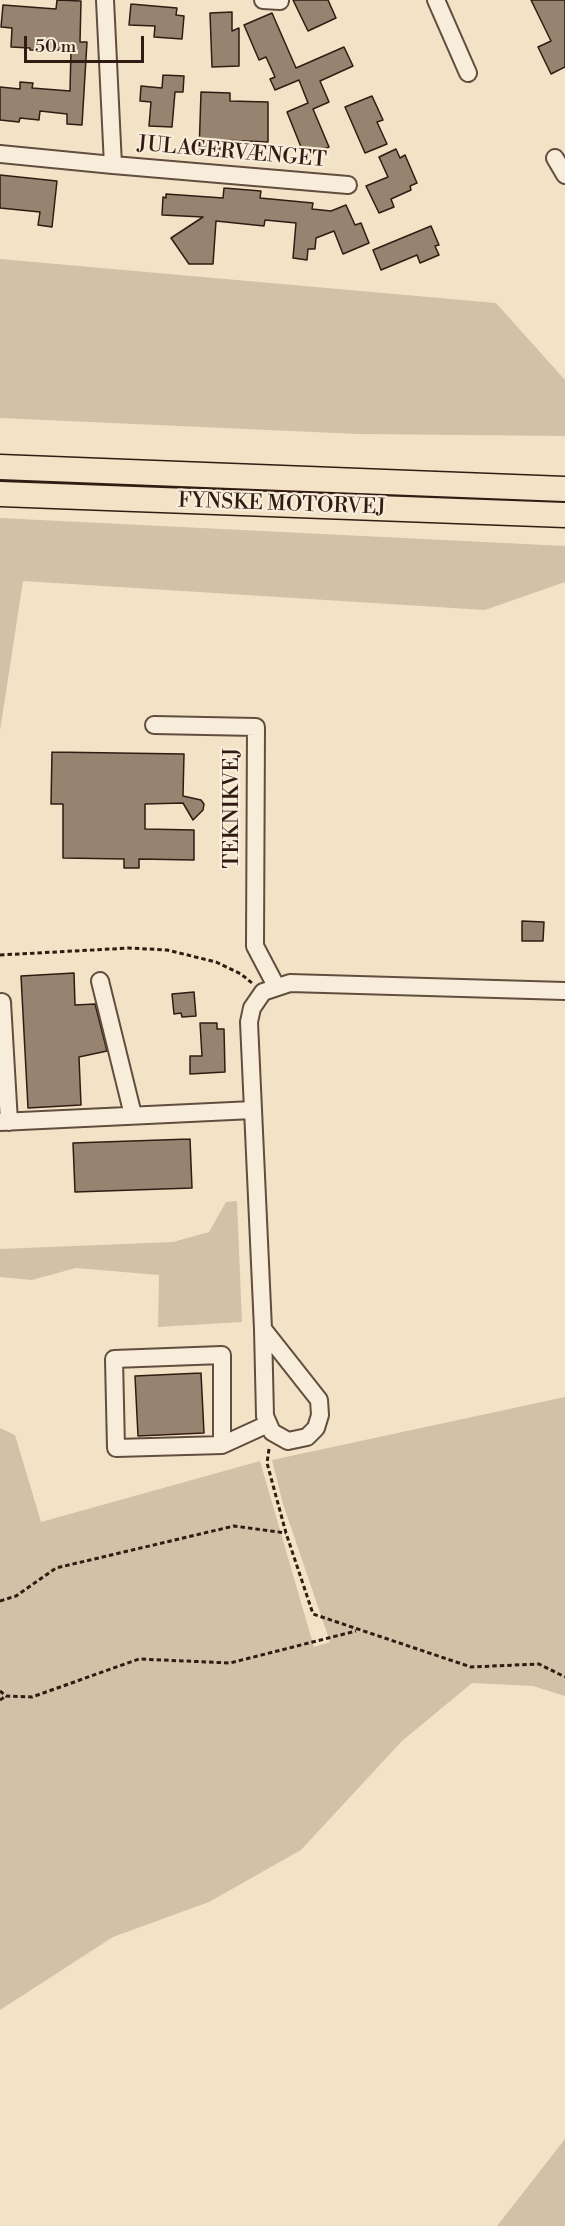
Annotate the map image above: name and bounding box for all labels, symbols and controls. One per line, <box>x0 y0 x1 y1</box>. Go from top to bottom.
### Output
scale bar <box>27 24 147 62</box>
text: 50 m <box>35 35 76 58</box>
street label: JULAGERVÆNGET <box>136 132 328 174</box>
street label: FYNSKE MOTORVEJ <box>177 489 387 521</box>
street label: TEKNIKVEJ <box>220 747 246 869</box>

